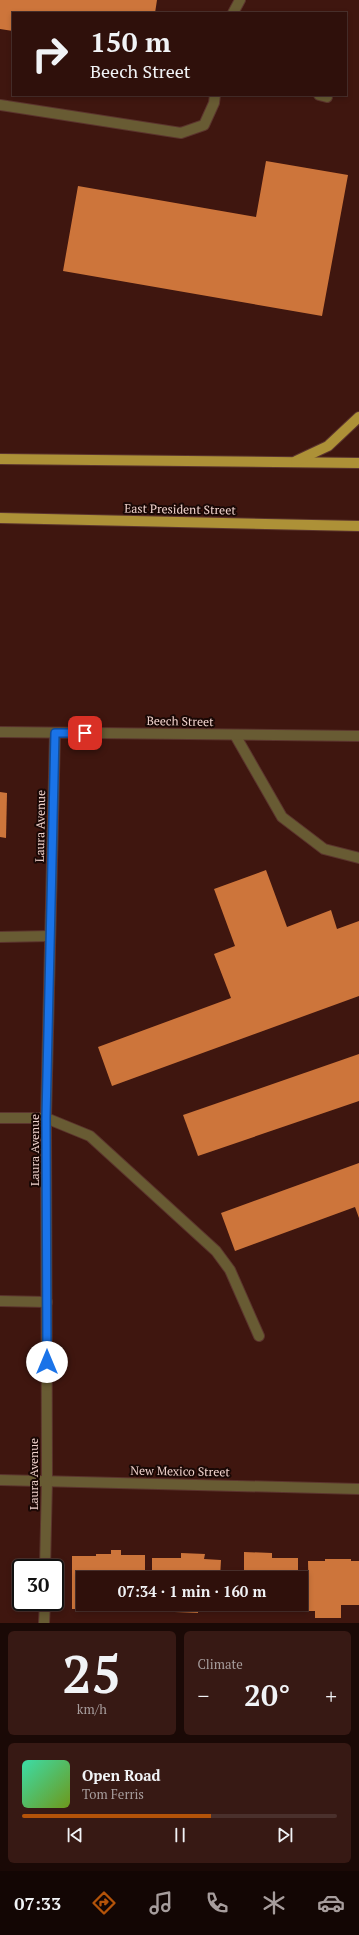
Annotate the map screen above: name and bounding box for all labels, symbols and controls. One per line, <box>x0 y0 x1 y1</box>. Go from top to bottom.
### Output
text: 150 m <box>90 23 171 60</box>
icon: right <box>24 28 76 80</box>
text: Beech Street <box>90 59 191 83</box>
street label: East President Street <box>124 501 236 517</box>
street label: Beech Street <box>146 713 214 729</box>
pin <box>68 716 102 750</box>
icon: arrive <box>74 722 96 744</box>
street label: Laura Avenue <box>32 790 48 862</box>
street label: Laura Avenue <box>27 1114 42 1186</box>
position arrow <box>26 1341 68 1383</box>
street label: Laura Avenue <box>26 1438 41 1510</box>
street label: New Mexico Street <box>130 1463 230 1479</box>
speed limit sign: 30 <box>12 1559 64 1611</box>
text: 07:34 · 1 min · 160 m <box>118 1581 266 1601</box>
text: 25 <box>62 1639 121 1708</box>
text: Climate <box>198 1655 243 1673</box>
text: 20° <box>244 1675 290 1715</box>
text: − <box>198 1681 209 1710</box>
text: + <box>325 1681 337 1710</box>
text: km/h <box>77 1700 107 1718</box>
text: Open Road <box>82 1765 161 1785</box>
text: Tom Ferris <box>82 1785 144 1803</box>
icon: previous <box>64 1824 86 1846</box>
icon: pause <box>169 1824 191 1846</box>
icon: next <box>274 1824 296 1846</box>
icon: directions <box>90 1889 118 1917</box>
icon: music <box>147 1889 175 1917</box>
icon: phone <box>203 1889 231 1917</box>
icon: climate <box>260 1889 288 1917</box>
icon: car <box>317 1889 345 1917</box>
text: 07:33 <box>14 1891 61 1915</box>

